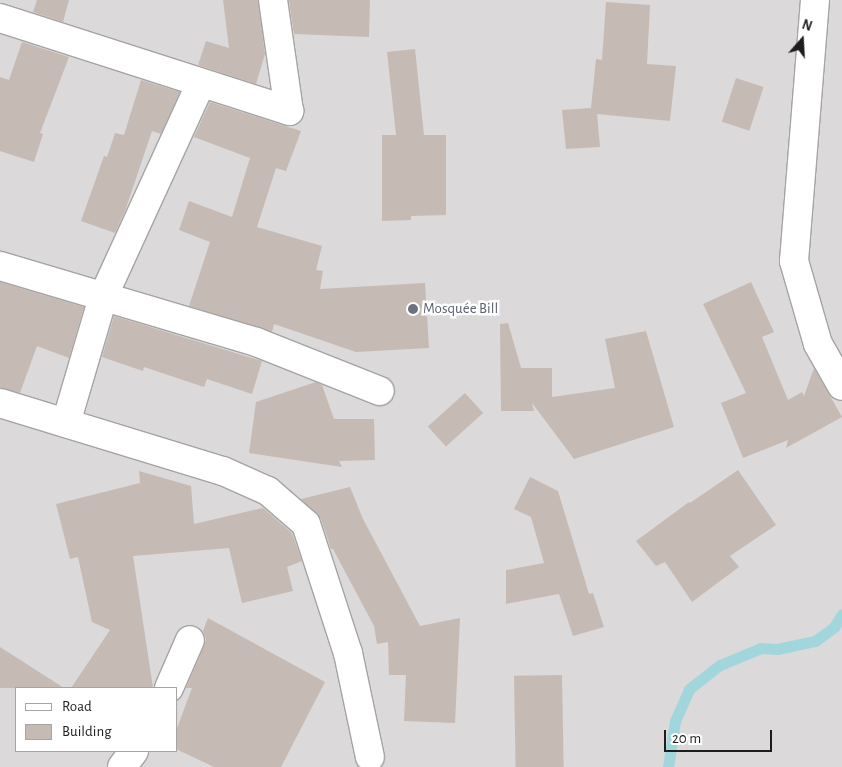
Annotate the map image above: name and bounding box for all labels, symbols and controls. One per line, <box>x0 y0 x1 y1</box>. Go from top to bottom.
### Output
north arrow <box>777 15 827 65</box>
text: N <box>800 18 814 34</box>
place label: Mosquée Bill <box>423 300 498 318</box>
marker: Mosquée Bill <box>407 303 419 315</box>
legend <box>15 687 178 752</box>
text: Road <box>62 699 92 714</box>
scale bar <box>667 720 774 752</box>
text: Building <box>62 724 112 739</box>
text: 20 m <box>672 731 701 746</box>

